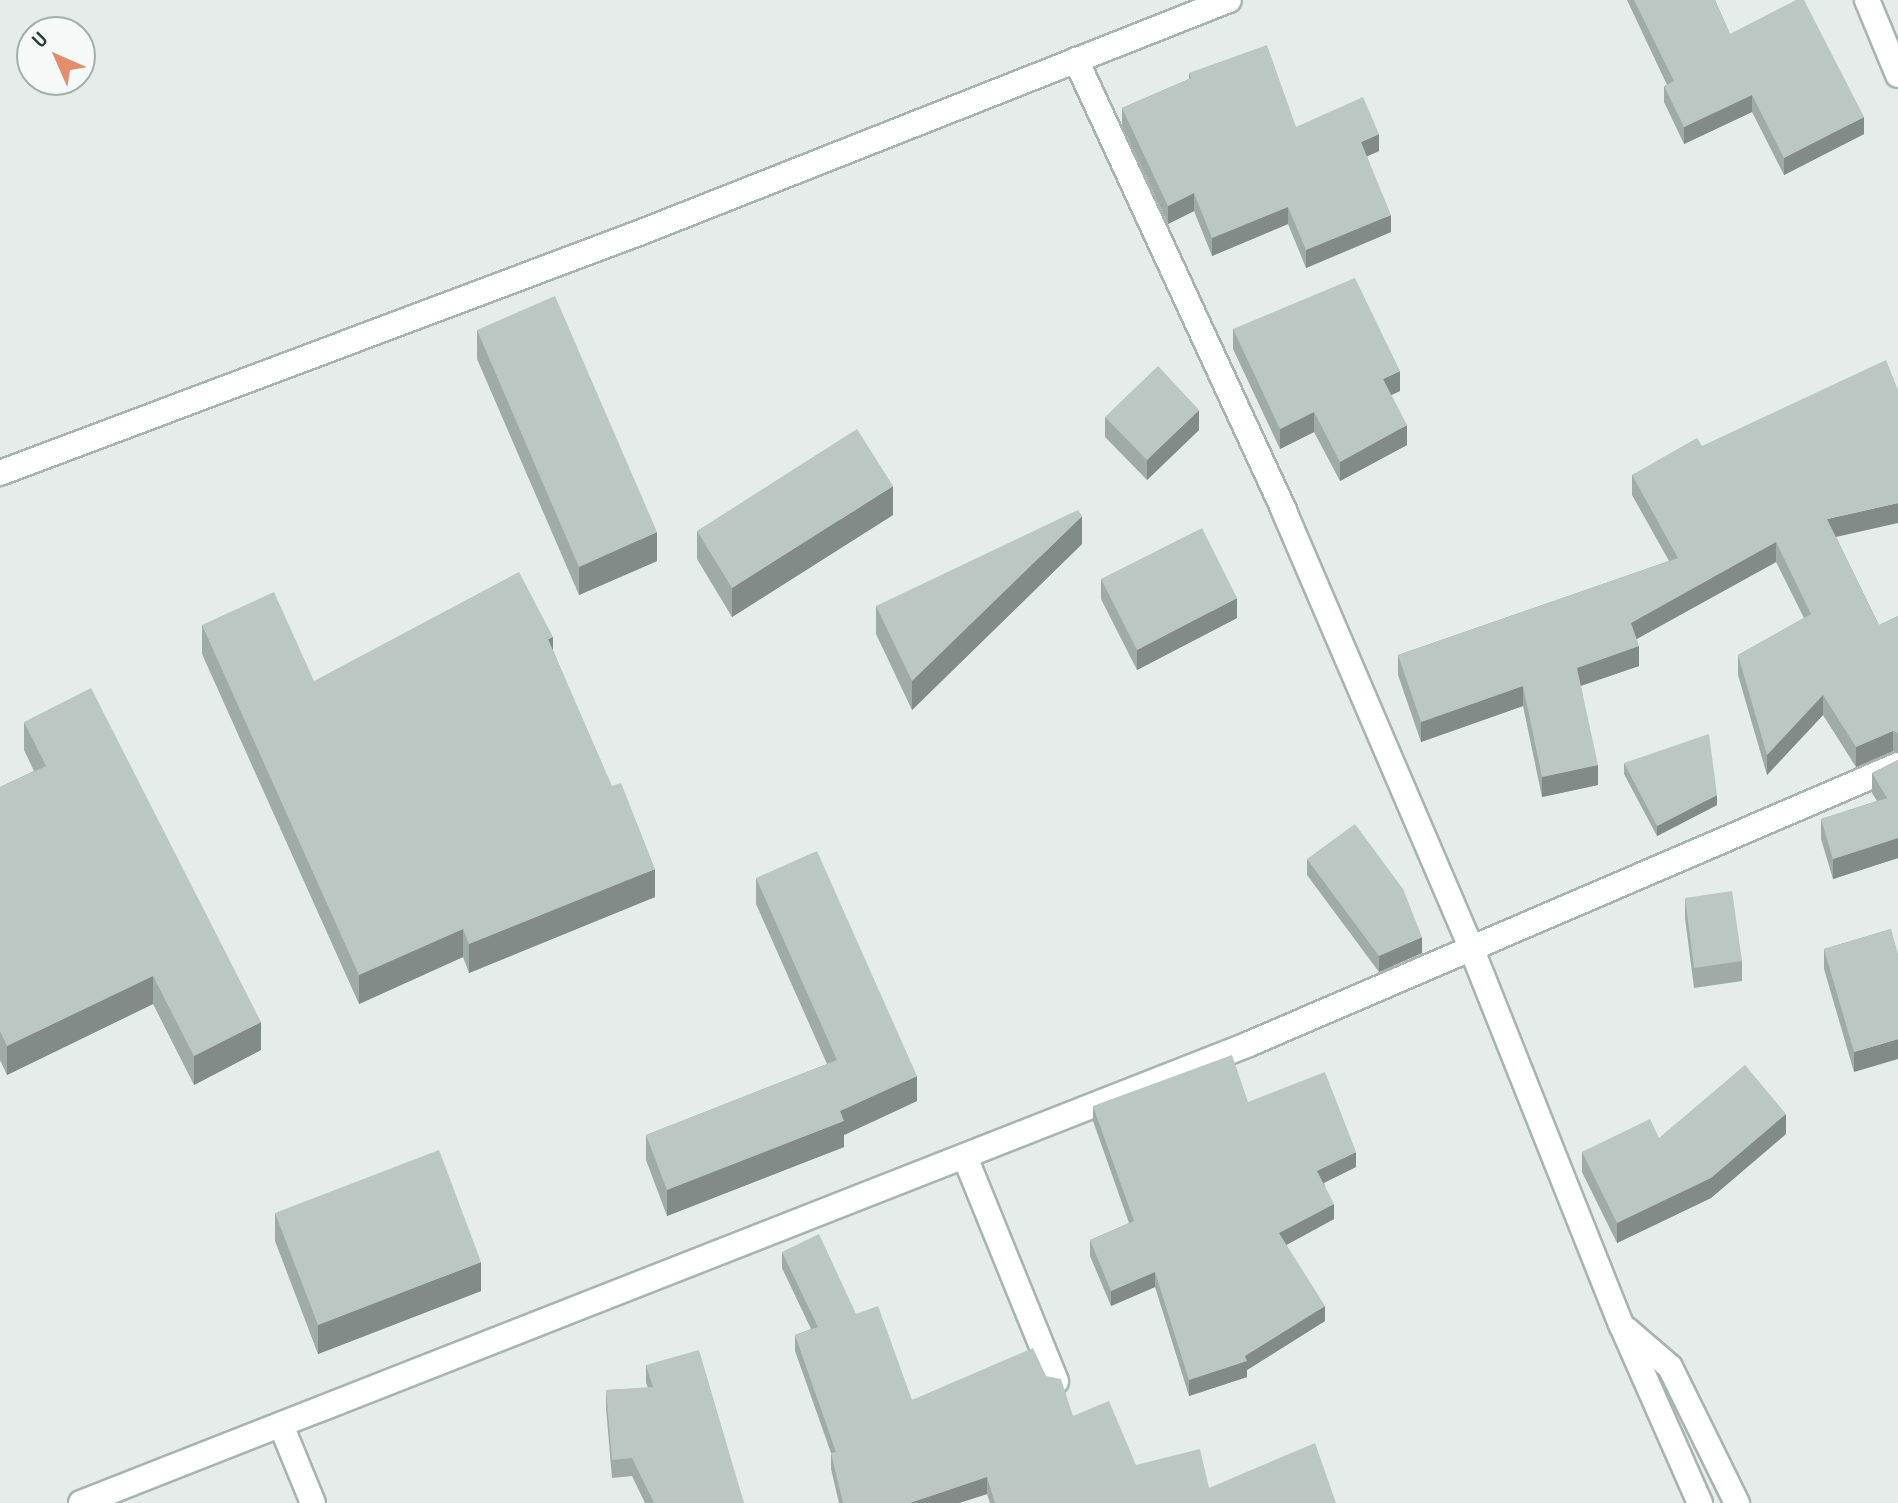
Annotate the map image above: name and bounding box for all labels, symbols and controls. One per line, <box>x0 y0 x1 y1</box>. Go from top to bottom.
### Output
north arrow <box>16 16 96 96</box>
text: U <box>26 26 54 54</box>

